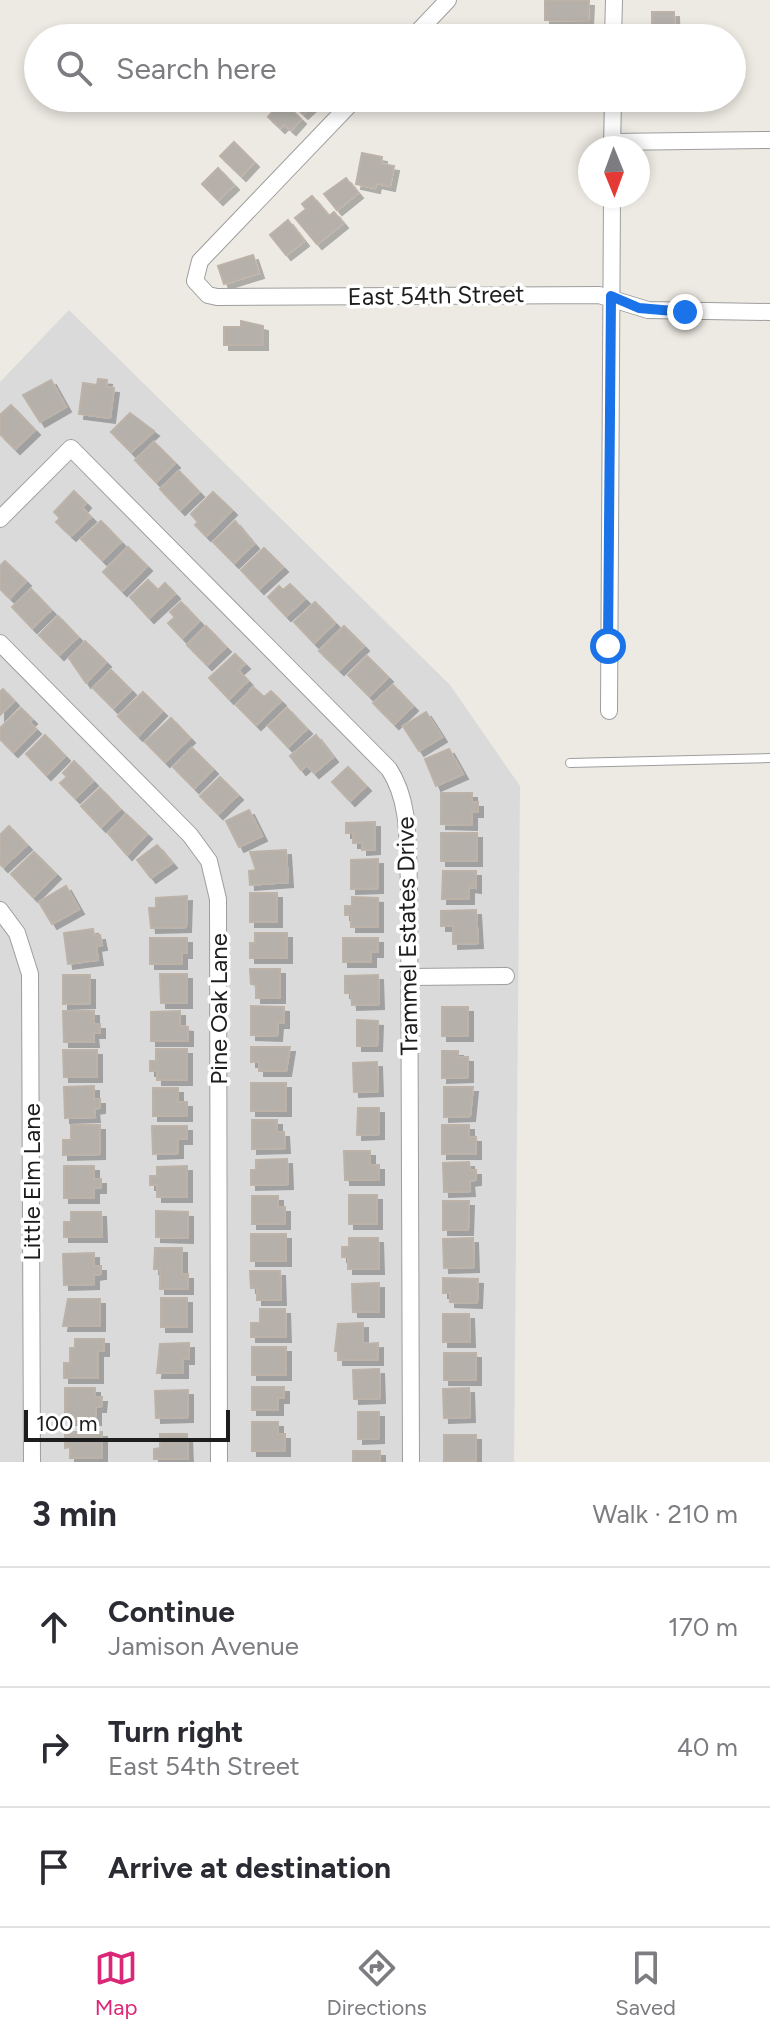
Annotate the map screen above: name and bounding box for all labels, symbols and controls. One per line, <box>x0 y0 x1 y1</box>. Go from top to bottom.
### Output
search box <box>24 24 746 112</box>
icon: search <box>52 46 96 90</box>
text: Search here <box>116 50 276 87</box>
north arrow <box>578 136 650 208</box>
street label: East 54th Street <box>347 279 525 311</box>
route end <box>667 294 703 330</box>
route start <box>590 628 626 664</box>
street label: Trammel Estates Drive <box>390 816 424 1056</box>
street label: Pine Oak Lane <box>204 933 233 1085</box>
street label: Little Elm Lane <box>17 1103 46 1261</box>
scale bar <box>24 1406 230 1442</box>
text: 100 m <box>36 1410 97 1437</box>
text: 3 min <box>32 1494 117 1535</box>
text: Walk · 210 m <box>593 1498 738 1530</box>
text: Continue <box>108 1593 235 1630</box>
icon: ahead <box>32 1605 76 1649</box>
text: 170 m <box>668 1611 738 1643</box>
text: Jamison Avenue <box>108 1630 299 1662</box>
text: Turn right <box>108 1713 243 1750</box>
icon: right <box>32 1725 76 1769</box>
text: 40 m <box>677 1731 738 1763</box>
text: East 54th Street <box>108 1750 300 1782</box>
icon: arrive <box>32 1845 76 1889</box>
text: Arrive at destination <box>108 1849 391 1886</box>
tab: Map <box>94 1946 138 2021</box>
tab: Directions <box>327 1946 427 2021</box>
tab: Saved <box>615 1946 676 2021</box>

